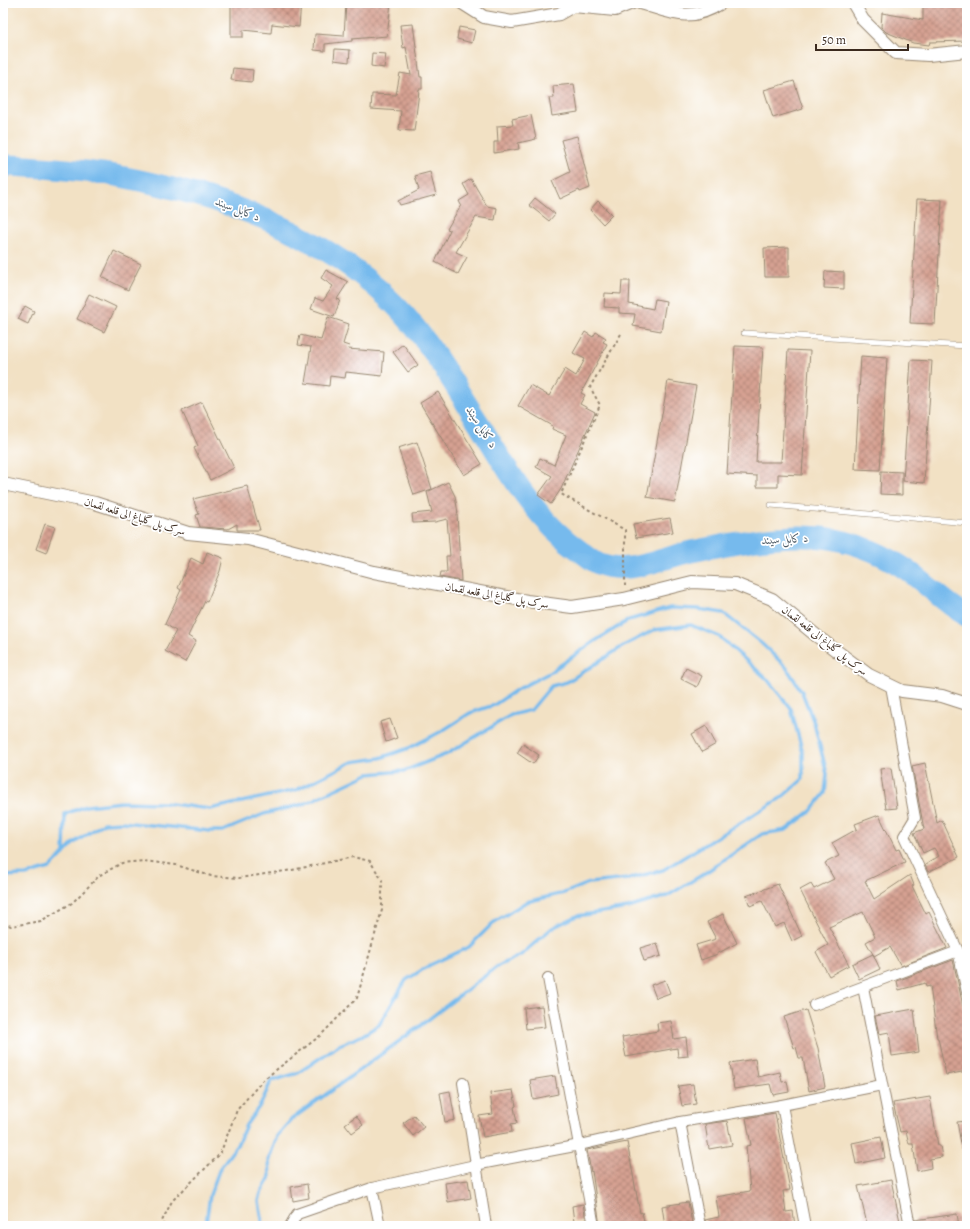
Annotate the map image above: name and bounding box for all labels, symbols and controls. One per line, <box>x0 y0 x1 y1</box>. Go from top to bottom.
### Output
scale bar <box>816 26 908 52</box>
text: 50 m <box>822 32 846 48</box>
water label: د کابل سيند <box>213 193 263 226</box>
water label: د کابل سيند <box>462 403 502 452</box>
street label: سرک پل گلباغ الی قلعه لقمان <box>82 494 188 541</box>
water label: د کابل سيند <box>761 530 809 549</box>
street label: سرک پل گلباغ الی قلعه لقمان <box>443 579 550 614</box>
street label: سرک پل گلباغ الی قلعه لقمان <box>777 602 871 680</box>

